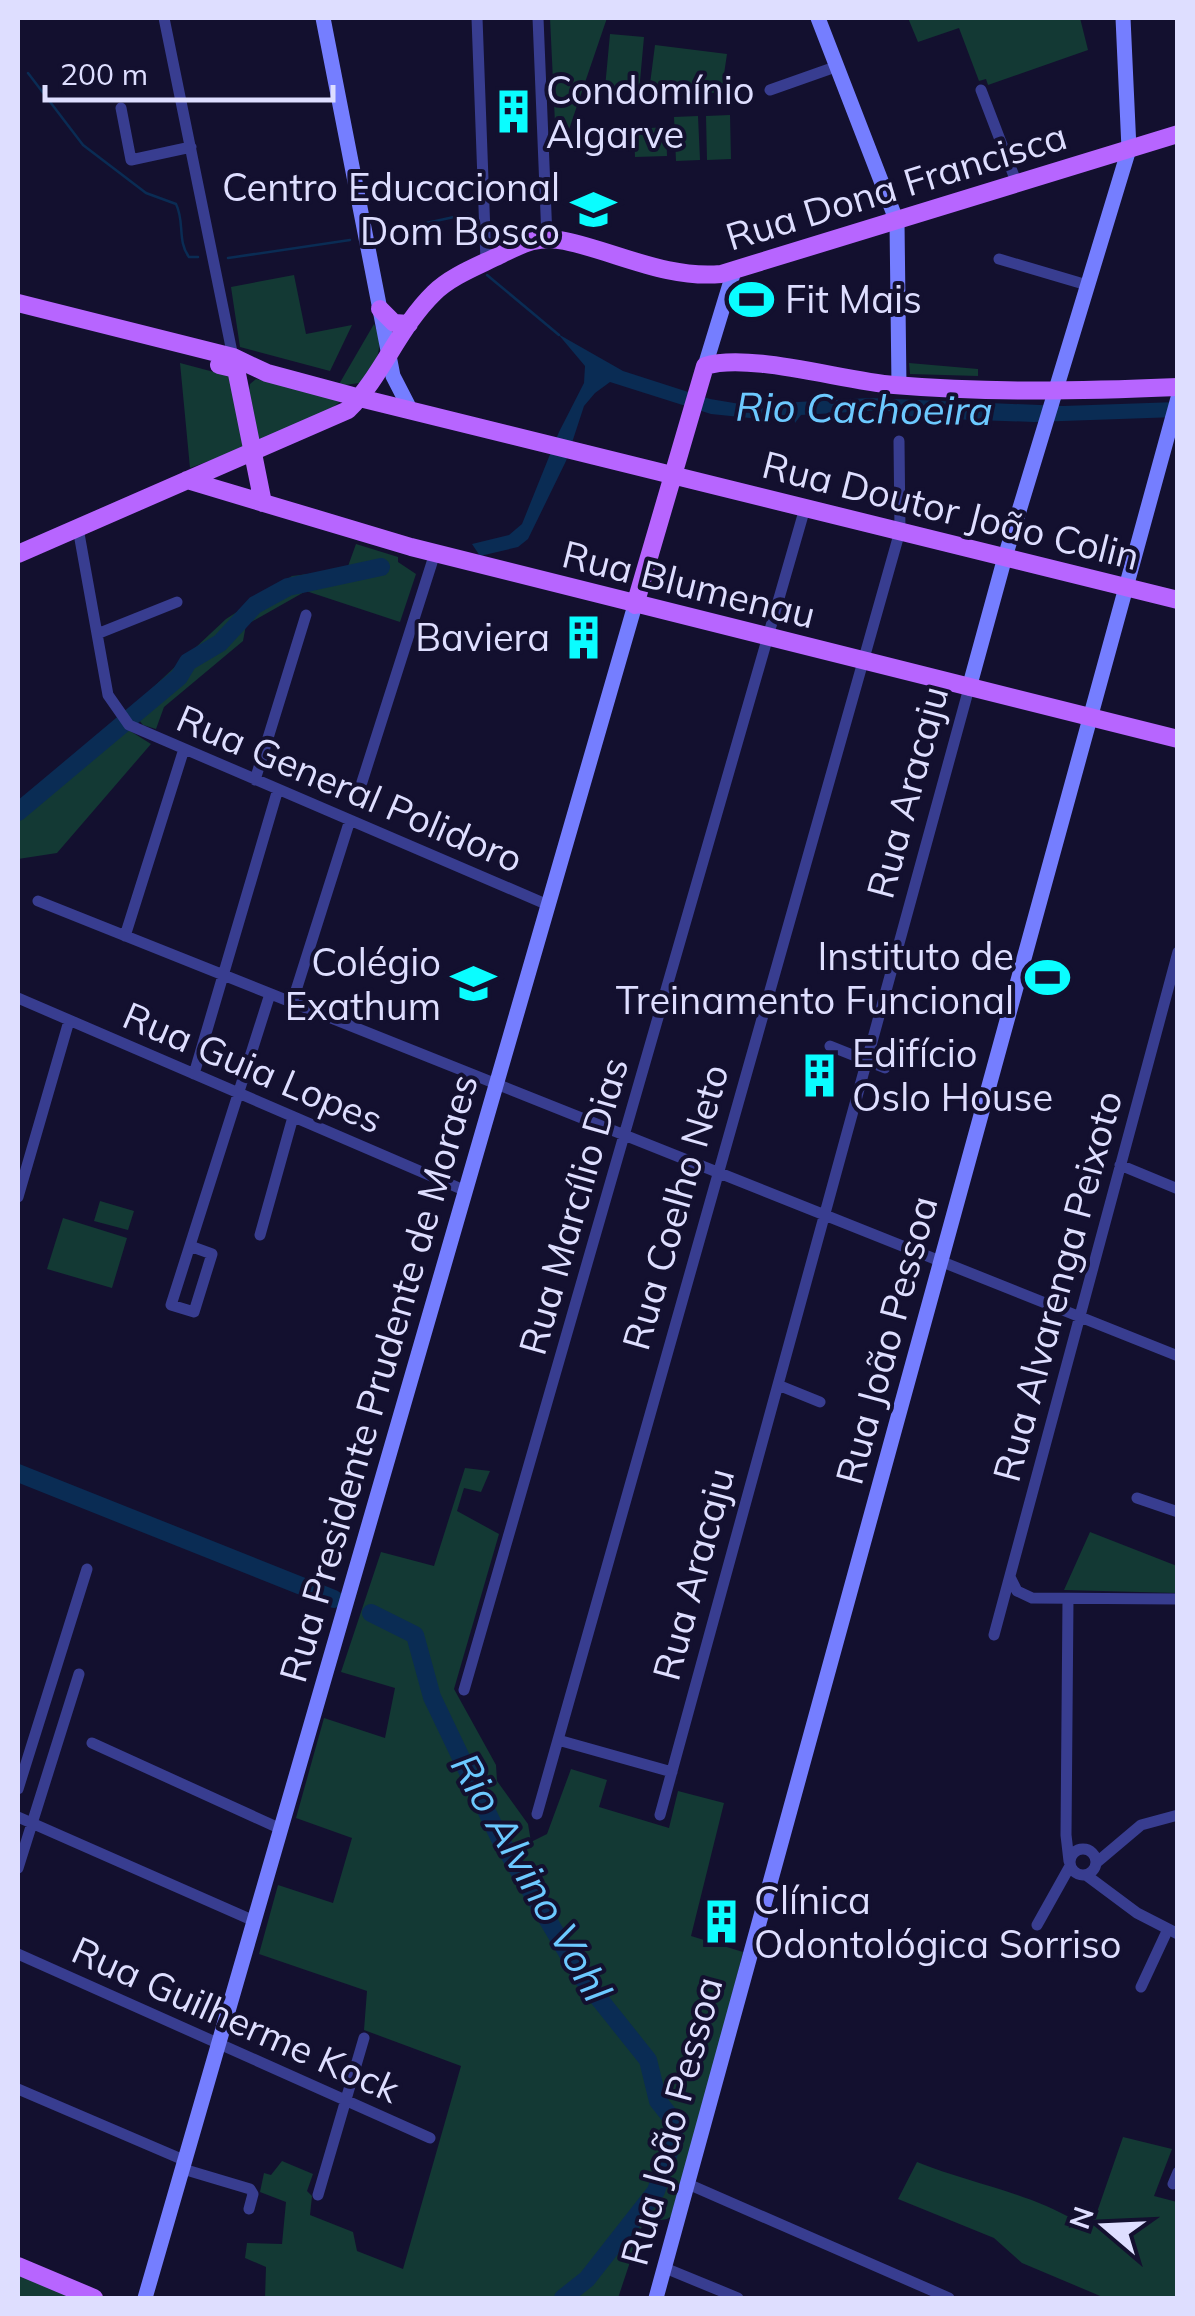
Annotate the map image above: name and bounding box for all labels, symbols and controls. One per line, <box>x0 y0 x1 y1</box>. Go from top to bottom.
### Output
scale bar <box>45 40 332 102</box>
text: 200 m <box>60 55 148 93</box>
place label: Condomínio Algarve <box>546 66 755 158</box>
building icon: Condomínio Algarve <box>489 88 537 136</box>
street label: Rua Dona Francisca <box>720 111 1072 261</box>
place label: Centro Educacional Dom Bosco <box>222 163 560 255</box>
school or university icon: Centro Educacional Dom Bosco <box>569 185 617 233</box>
sports icon: Fit Mais <box>728 275 776 323</box>
place label: Fit Mais <box>785 275 922 323</box>
water label: Rio Cachoeira <box>735 381 993 435</box>
street label: Rua Doutor João Colin <box>758 440 1144 580</box>
street label: Rua Blumenau <box>558 529 820 639</box>
place label: Baviera <box>415 613 550 661</box>
building icon: Baviera <box>559 613 607 661</box>
street label: Rua Aracaju <box>856 681 958 903</box>
street label: Rua General Polidoro <box>170 693 530 883</box>
place label: Instituto de Treinamento Funcional <box>616 932 1014 1024</box>
place label: Colégio Exathum <box>285 938 441 1030</box>
sports icon: Instituto de Treinamento Funcional <box>1023 954 1071 1002</box>
school or university icon: Colégio Exathum <box>450 960 498 1008</box>
street label: Rua Guia Lopes <box>116 991 390 1143</box>
place label: Edifício Oslo House <box>852 1029 1053 1121</box>
building icon: Edifício Oslo House <box>795 1051 843 1099</box>
street label: Rua Marcílio Dias <box>508 1052 638 1360</box>
street label: Rua Coelho Neto <box>611 1059 739 1355</box>
street label: Rua Presidente Prudente de Moraes <box>268 1069 488 1687</box>
street label: Rua Alvarenga Peixoto <box>982 1085 1132 1487</box>
street label: Rua João Pessoa <box>824 1191 948 1489</box>
street label: Rua Aracaju <box>642 1463 744 1685</box>
water label: Rio Alvino Vohl <box>441 1744 623 2010</box>
place label: Clínica Odontológica Sorriso <box>754 1876 1122 1968</box>
building icon: Clínica Odontológica Sorriso <box>697 1898 745 1946</box>
street label: Rua Guilherme Kock <box>65 1925 407 2113</box>
street label: Rua João Pessoa <box>609 1972 733 2270</box>
north arrow <box>1055 2176 1155 2276</box>
text: N <box>1061 2202 1101 2233</box>

